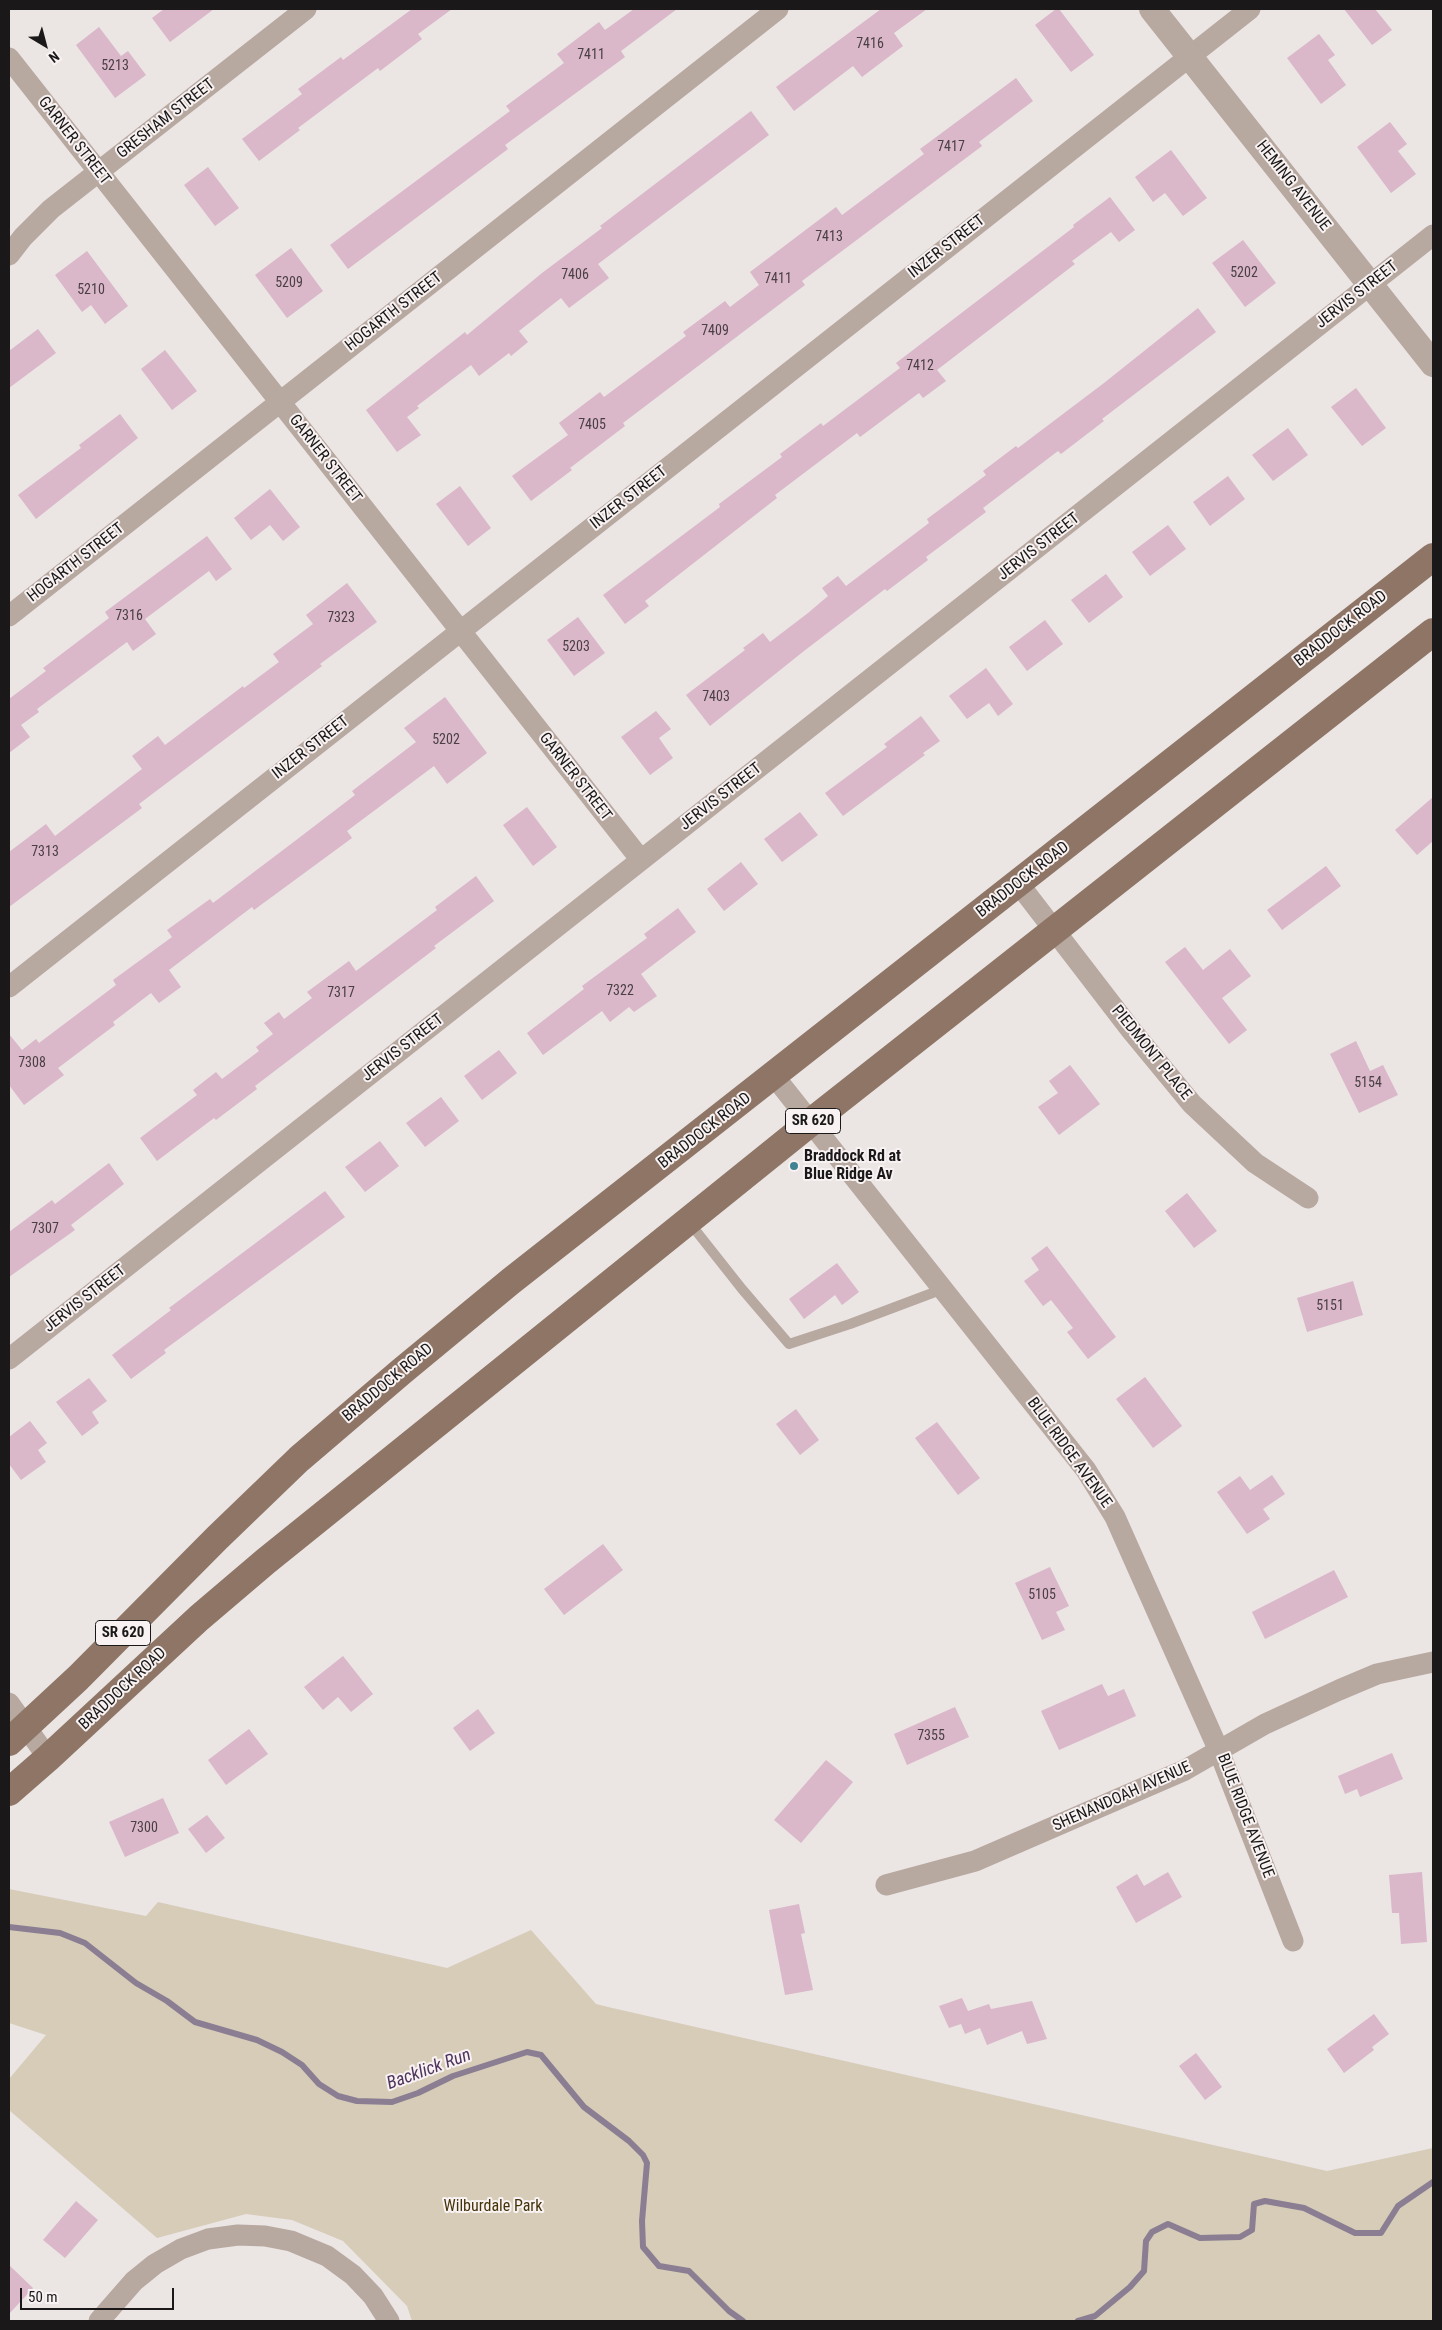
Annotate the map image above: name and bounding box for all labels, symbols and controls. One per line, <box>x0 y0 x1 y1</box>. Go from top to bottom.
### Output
north arrow <box>20 20 70 70</box>
house number: 7416 <box>856 36 884 52</box>
house number: 7411 <box>577 47 605 63</box>
text: N <box>46 48 62 66</box>
house number: 5213 <box>101 58 129 74</box>
street label: GRESHAM STREET <box>113 75 219 163</box>
street label: GARNER STREET <box>34 93 114 189</box>
street label: HEMING AVENUE <box>1252 137 1334 235</box>
house number: 7417 <box>937 139 965 155</box>
street label: INZER STREET <box>905 211 989 283</box>
house number: 7413 <box>815 229 843 245</box>
street label: JERVIS STREET <box>1312 257 1402 333</box>
house number: 5202 <box>1230 265 1258 281</box>
house number: 7406 <box>561 267 589 283</box>
street label: HOGARTH STREET <box>342 268 446 356</box>
house number: 7411 <box>764 271 792 287</box>
house number: 5209 <box>275 275 303 291</box>
house number: 5210 <box>77 282 105 298</box>
house number: 7409 <box>701 323 729 339</box>
house number: 7412 <box>906 358 934 374</box>
street label: GARNER STREET <box>285 411 365 507</box>
house number: 7405 <box>578 417 606 433</box>
street label: INZER STREET <box>587 462 671 534</box>
street label: JERVIS STREET <box>994 509 1084 585</box>
street label: HOGARTH STREET <box>24 519 128 607</box>
street label: BRADDOCK ROAD <box>1291 587 1391 671</box>
house number: 7316 <box>115 608 143 624</box>
house number: 7323 <box>327 610 355 626</box>
house number: 5203 <box>562 639 590 655</box>
house number: 7403 <box>702 689 730 705</box>
street label: INZER STREET <box>269 712 353 784</box>
street label: GARNER STREET <box>535 729 615 825</box>
house number: 5202 <box>432 732 460 748</box>
street label: JERVIS STREET <box>676 759 766 835</box>
street label: BRADDOCK ROAD <box>973 838 1073 922</box>
house number: 7313 <box>31 844 59 860</box>
house number: 7322 <box>606 983 634 999</box>
house number: 7317 <box>327 985 355 1001</box>
street label: PIEDMONT PLACE <box>1107 1002 1195 1104</box>
street label: JERVIS STREET <box>358 1010 448 1086</box>
house number: 7308 <box>18 1055 46 1071</box>
house number: 5154 <box>1354 1075 1382 1091</box>
street label: BRADDOCK ROAD <box>655 1089 755 1173</box>
road number: SR 620 <box>786 1108 840 1134</box>
place label: Braddock Rd at Blue Ridge Av <box>804 1147 901 1185</box>
marker: Braddock Rd at Blue Ridge Av <box>788 1160 800 1172</box>
house number: 7307 <box>31 1221 59 1237</box>
street label: JERVIS STREET <box>40 1261 130 1337</box>
house number: 5151 <box>1316 1298 1344 1314</box>
street label: BRADDOCK ROAD <box>339 1340 437 1426</box>
street label: BLUE RIDGE AVENUE <box>1023 1394 1115 1512</box>
house number: 5105 <box>1028 1587 1056 1603</box>
road number: SR 620 <box>96 1620 150 1646</box>
street label: BRADDOCK ROAD <box>75 1644 171 1734</box>
house number: 7355 <box>917 1728 945 1744</box>
street label: BLUE RIDGE AVENUE <box>1212 1751 1278 1881</box>
street label: SHENANDOAH AVENUE <box>1050 1758 1194 1836</box>
house number: 7300 <box>130 1820 158 1836</box>
water label: Backlick Run <box>384 2045 474 2095</box>
park label: Wilburdale Park <box>444 2197 542 2217</box>
scale bar <box>22 2278 176 2310</box>
text: 50 m <box>28 2288 58 2306</box>

